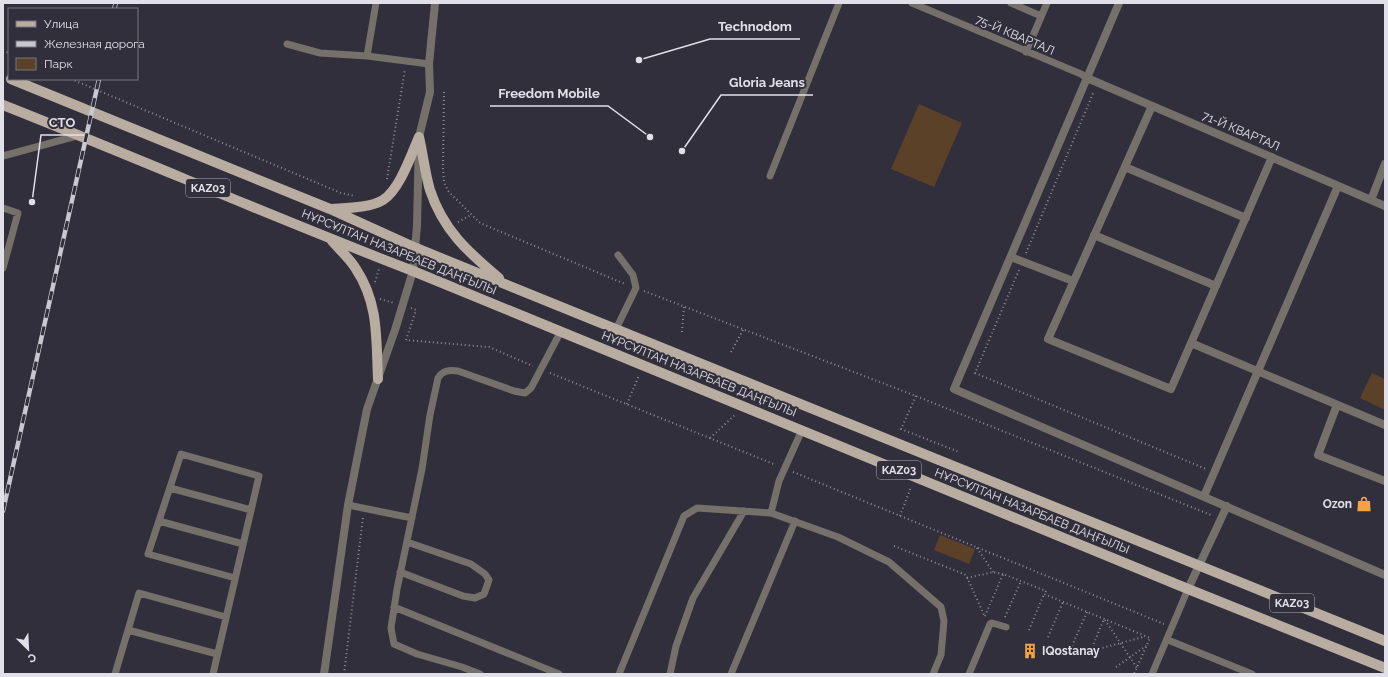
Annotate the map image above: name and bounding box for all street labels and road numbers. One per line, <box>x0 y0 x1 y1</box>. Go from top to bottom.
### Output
street label: 75-Й КВАРТАЛ <box>973 12 1057 58</box>
street label: 71-Й КВАРТАЛ <box>1200 108 1282 154</box>
road number: KАZ03 <box>186 179 230 197</box>
street label: НҰРСҰЛТАН НАЗАРБАЕВ ДАҢҒЫЛЫ <box>300 206 498 298</box>
street label: НҰРСҰЛТАН НАЗАРБАЕВ ДАҢҒЫЛЫ <box>600 328 798 420</box>
road number: KАZ03 <box>877 461 921 479</box>
street label: НҰРСҰЛТАН НАЗАРБАЕВ ДАҢҒЫЛЫ <box>933 465 1131 557</box>
road number: KАZ03 <box>1270 594 1314 612</box>

